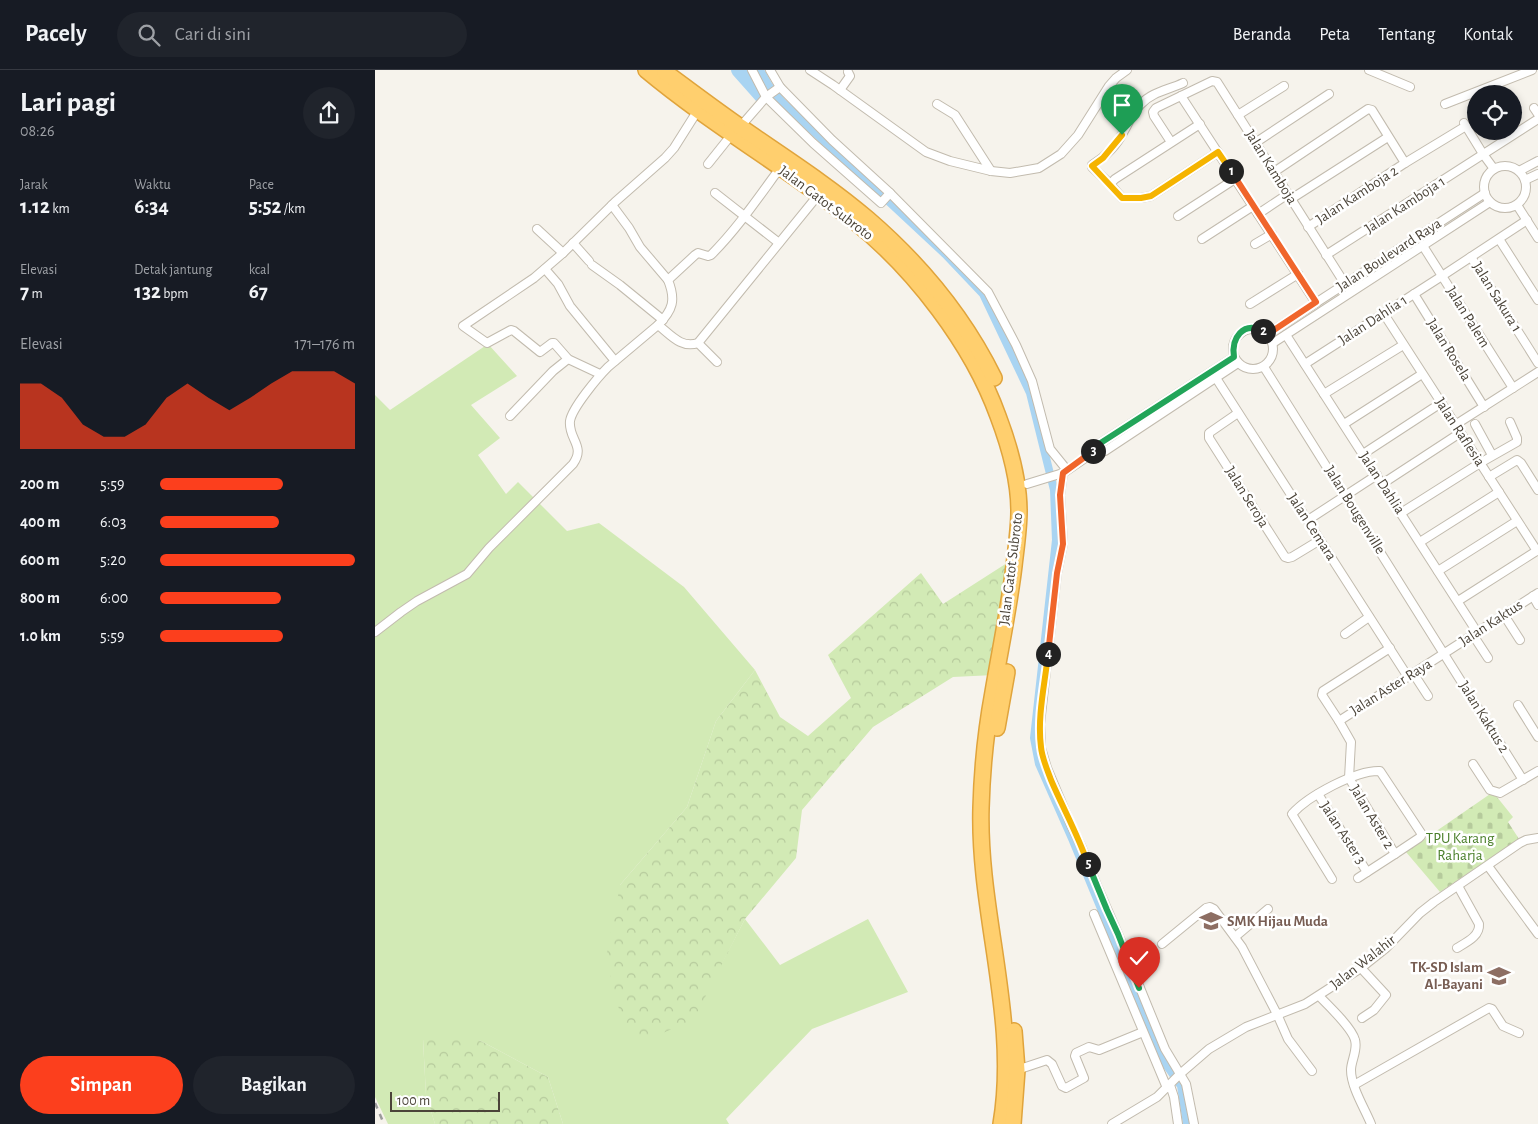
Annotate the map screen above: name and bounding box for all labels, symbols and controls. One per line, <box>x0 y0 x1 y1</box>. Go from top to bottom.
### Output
search box <box>117 12 467 57</box>
icon: search <box>135 21 163 49</box>
text: Pacely <box>25 22 87 46</box>
text: Cari di sini <box>175 25 251 44</box>
text: Beranda <box>1233 26 1291 44</box>
text: Peta <box>1319 26 1350 44</box>
text: Tentang <box>1378 26 1435 44</box>
text: Kontak <box>1463 26 1513 44</box>
pin <box>1101 84 1143 135</box>
map controls <box>1467 85 1522 140</box>
button: locate <box>1467 85 1522 140</box>
button: share <box>303 87 355 139</box>
text: Lari pagi <box>20 89 116 117</box>
icon: arrive <box>1108 91 1136 119</box>
text: 08:26 <box>20 123 55 139</box>
street label: Jalan Kamboja <box>1242 127 1300 207</box>
pin: 1 <box>1219 158 1243 184</box>
street label: Jalan Gatot Subroto <box>776 163 876 243</box>
street label: Jalan Kamboja 2 <box>1313 163 1401 227</box>
text: 1 <box>1229 164 1234 178</box>
street label: Jalan Kamboja 1 <box>1362 174 1448 236</box>
text: Jarak <box>20 178 48 192</box>
text: Waktu <box>134 178 171 192</box>
text: Pace <box>249 178 274 192</box>
text: 1.12 <box>20 196 50 217</box>
text: 6:34 <box>134 196 169 217</box>
text: 5:52 <box>249 196 282 217</box>
text: km <box>50 202 70 216</box>
text: /km <box>282 202 305 216</box>
street label: Jalan Boulevard Raya <box>1334 216 1444 294</box>
street label: Jalan Sakura 1 <box>1470 259 1524 335</box>
text: Elevasi <box>20 263 57 277</box>
text: Detak jantung <box>134 263 212 277</box>
text: kcal <box>249 263 270 277</box>
text: 7 <box>20 281 29 302</box>
text: 132 <box>134 281 161 302</box>
text: 67 <box>249 281 268 302</box>
street label: Jalan Palem <box>1443 284 1493 350</box>
text: m <box>29 287 43 301</box>
text: bpm <box>161 287 189 301</box>
street label: Jalan Dahlia 1 <box>1336 292 1410 348</box>
street label: Jalan Rosela <box>1424 316 1474 384</box>
pin: 2 <box>1251 318 1275 344</box>
text: 2 <box>1260 324 1267 338</box>
text: Elevasi <box>20 336 63 352</box>
text: 171–176 m <box>295 336 355 352</box>
street label: Jalan Raflesia <box>1432 395 1488 469</box>
pin: 3 <box>1081 438 1105 464</box>
text: 3 <box>1090 444 1097 458</box>
street label: Jalan Dahlia <box>1356 449 1408 517</box>
street label: Jalan Bougenville <box>1322 463 1388 557</box>
street label: Jalan Seroja <box>1222 464 1272 530</box>
text: 200 m <box>20 476 60 492</box>
text: 5:59 <box>100 476 125 492</box>
street label: Jalan Cemara <box>1285 491 1339 563</box>
street label: Jalan Gatot Subroto <box>997 512 1025 626</box>
text: 400 m <box>20 514 60 530</box>
text: 6:03 <box>100 514 126 530</box>
text: 600 m <box>20 552 60 568</box>
text: 5:20 <box>100 552 126 568</box>
text: 800 m <box>20 590 60 606</box>
text: 6:00 <box>100 590 128 606</box>
street label: Jalan Kaktus <box>1457 597 1525 649</box>
text: 1.0 km <box>20 628 61 644</box>
text: 5:59 <box>100 628 125 644</box>
pin: 4 <box>1035 642 1061 666</box>
text: 4 <box>1045 647 1052 661</box>
street label: Jalan Aster Raya <box>1348 656 1434 718</box>
street label: Jalan Kaktus 2 <box>1456 679 1512 756</box>
street label: Jalan Aster 2 <box>1347 782 1397 852</box>
street label: Jalan Aster 3 <box>1317 799 1369 867</box>
park label: TPU Karang Raharja <box>1426 831 1495 863</box>
pin: 5 <box>1075 852 1101 876</box>
text: 5 <box>1085 857 1092 871</box>
school or university icon: SMK Hijau Muda <box>1198 908 1224 934</box>
place label: SMK Hijau Muda <box>1227 914 1328 929</box>
street label: Jalan Walahir <box>1327 932 1399 992</box>
pin <box>1118 937 1160 988</box>
icon: check <box>1125 944 1153 972</box>
place label: TK-SD Islam Al-Bayani <box>1410 960 1483 992</box>
school or university icon: TK-SD Islam Al-Bayani <box>1486 963 1512 989</box>
button: Simpan <box>20 1056 183 1114</box>
button: Bagikan <box>193 1056 355 1114</box>
scale bar <box>390 1089 500 1112</box>
text: 100 m <box>397 1094 430 1108</box>

